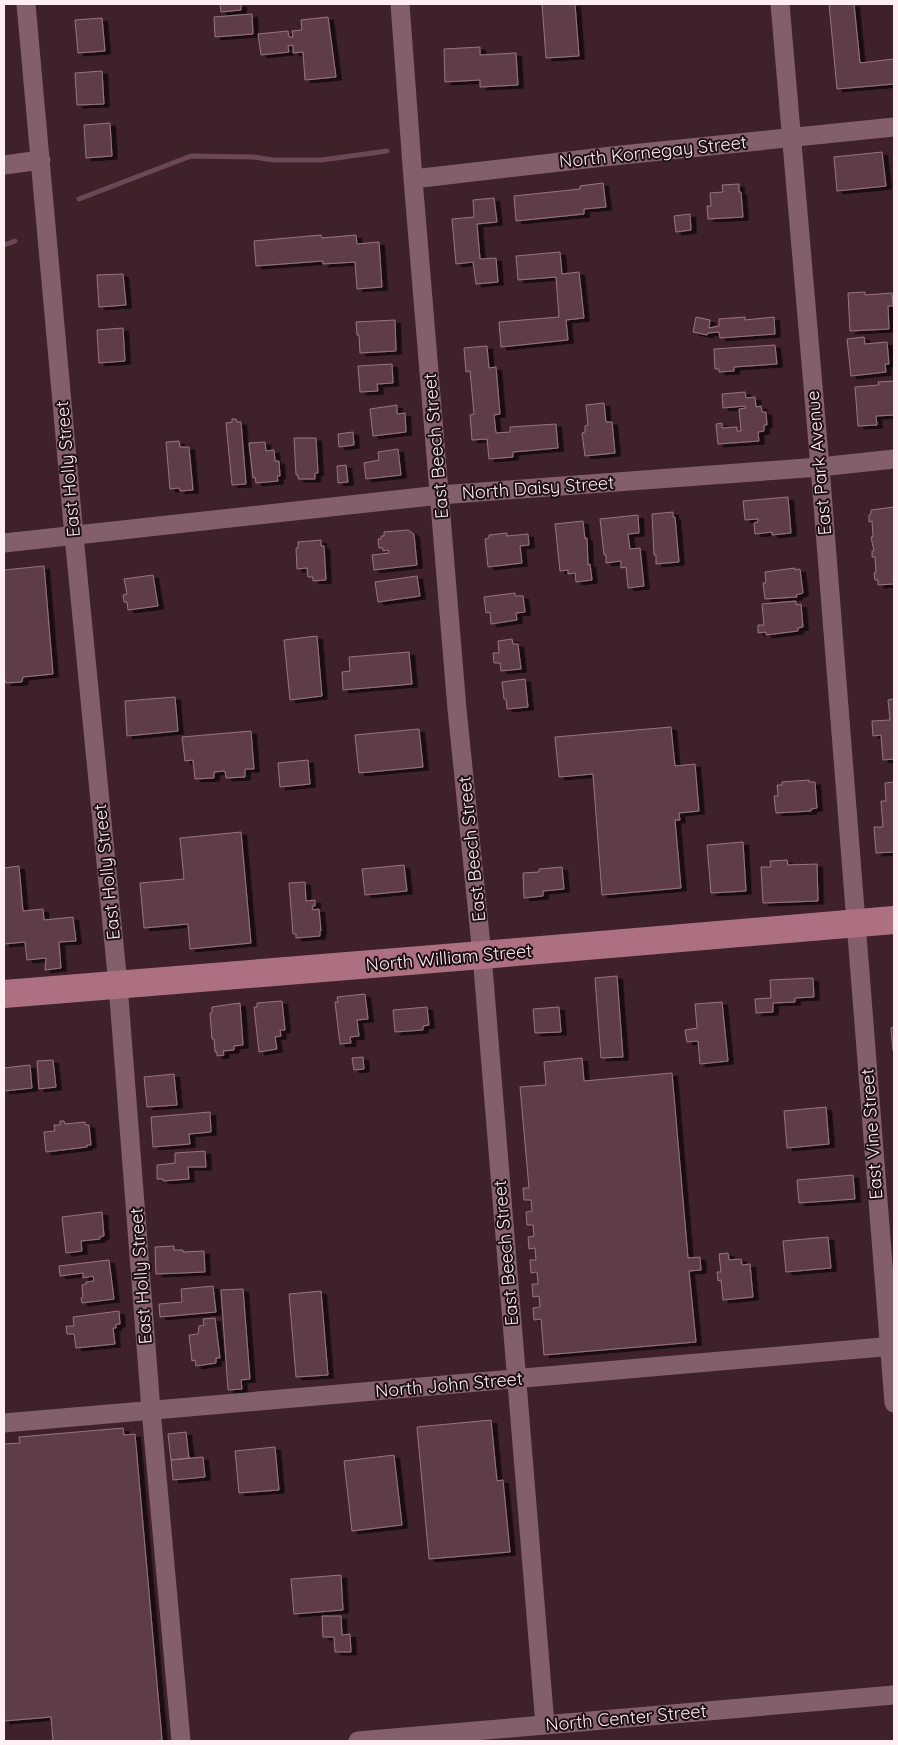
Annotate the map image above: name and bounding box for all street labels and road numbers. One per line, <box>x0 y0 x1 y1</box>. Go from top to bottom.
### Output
street label: North Kornegay Street <box>558 130 748 173</box>
street label: East Beech Street <box>418 372 453 520</box>
street label: East Park Avenue <box>801 390 836 536</box>
street label: East Holly Street <box>50 400 85 538</box>
street label: North Daisy Street <box>461 471 615 504</box>
street label: East Beech Street <box>452 775 491 923</box>
street label: East Holly Street <box>88 803 125 941</box>
street label: North William Street <box>365 939 533 976</box>
street label: East Vine Street <box>855 1068 888 1200</box>
street label: East Beech Street <box>488 1179 523 1327</box>
street label: East Holly Street <box>124 1207 157 1345</box>
street label: North John Street <box>374 1367 524 1402</box>
street label: North Center Street <box>544 1699 708 1736</box>

